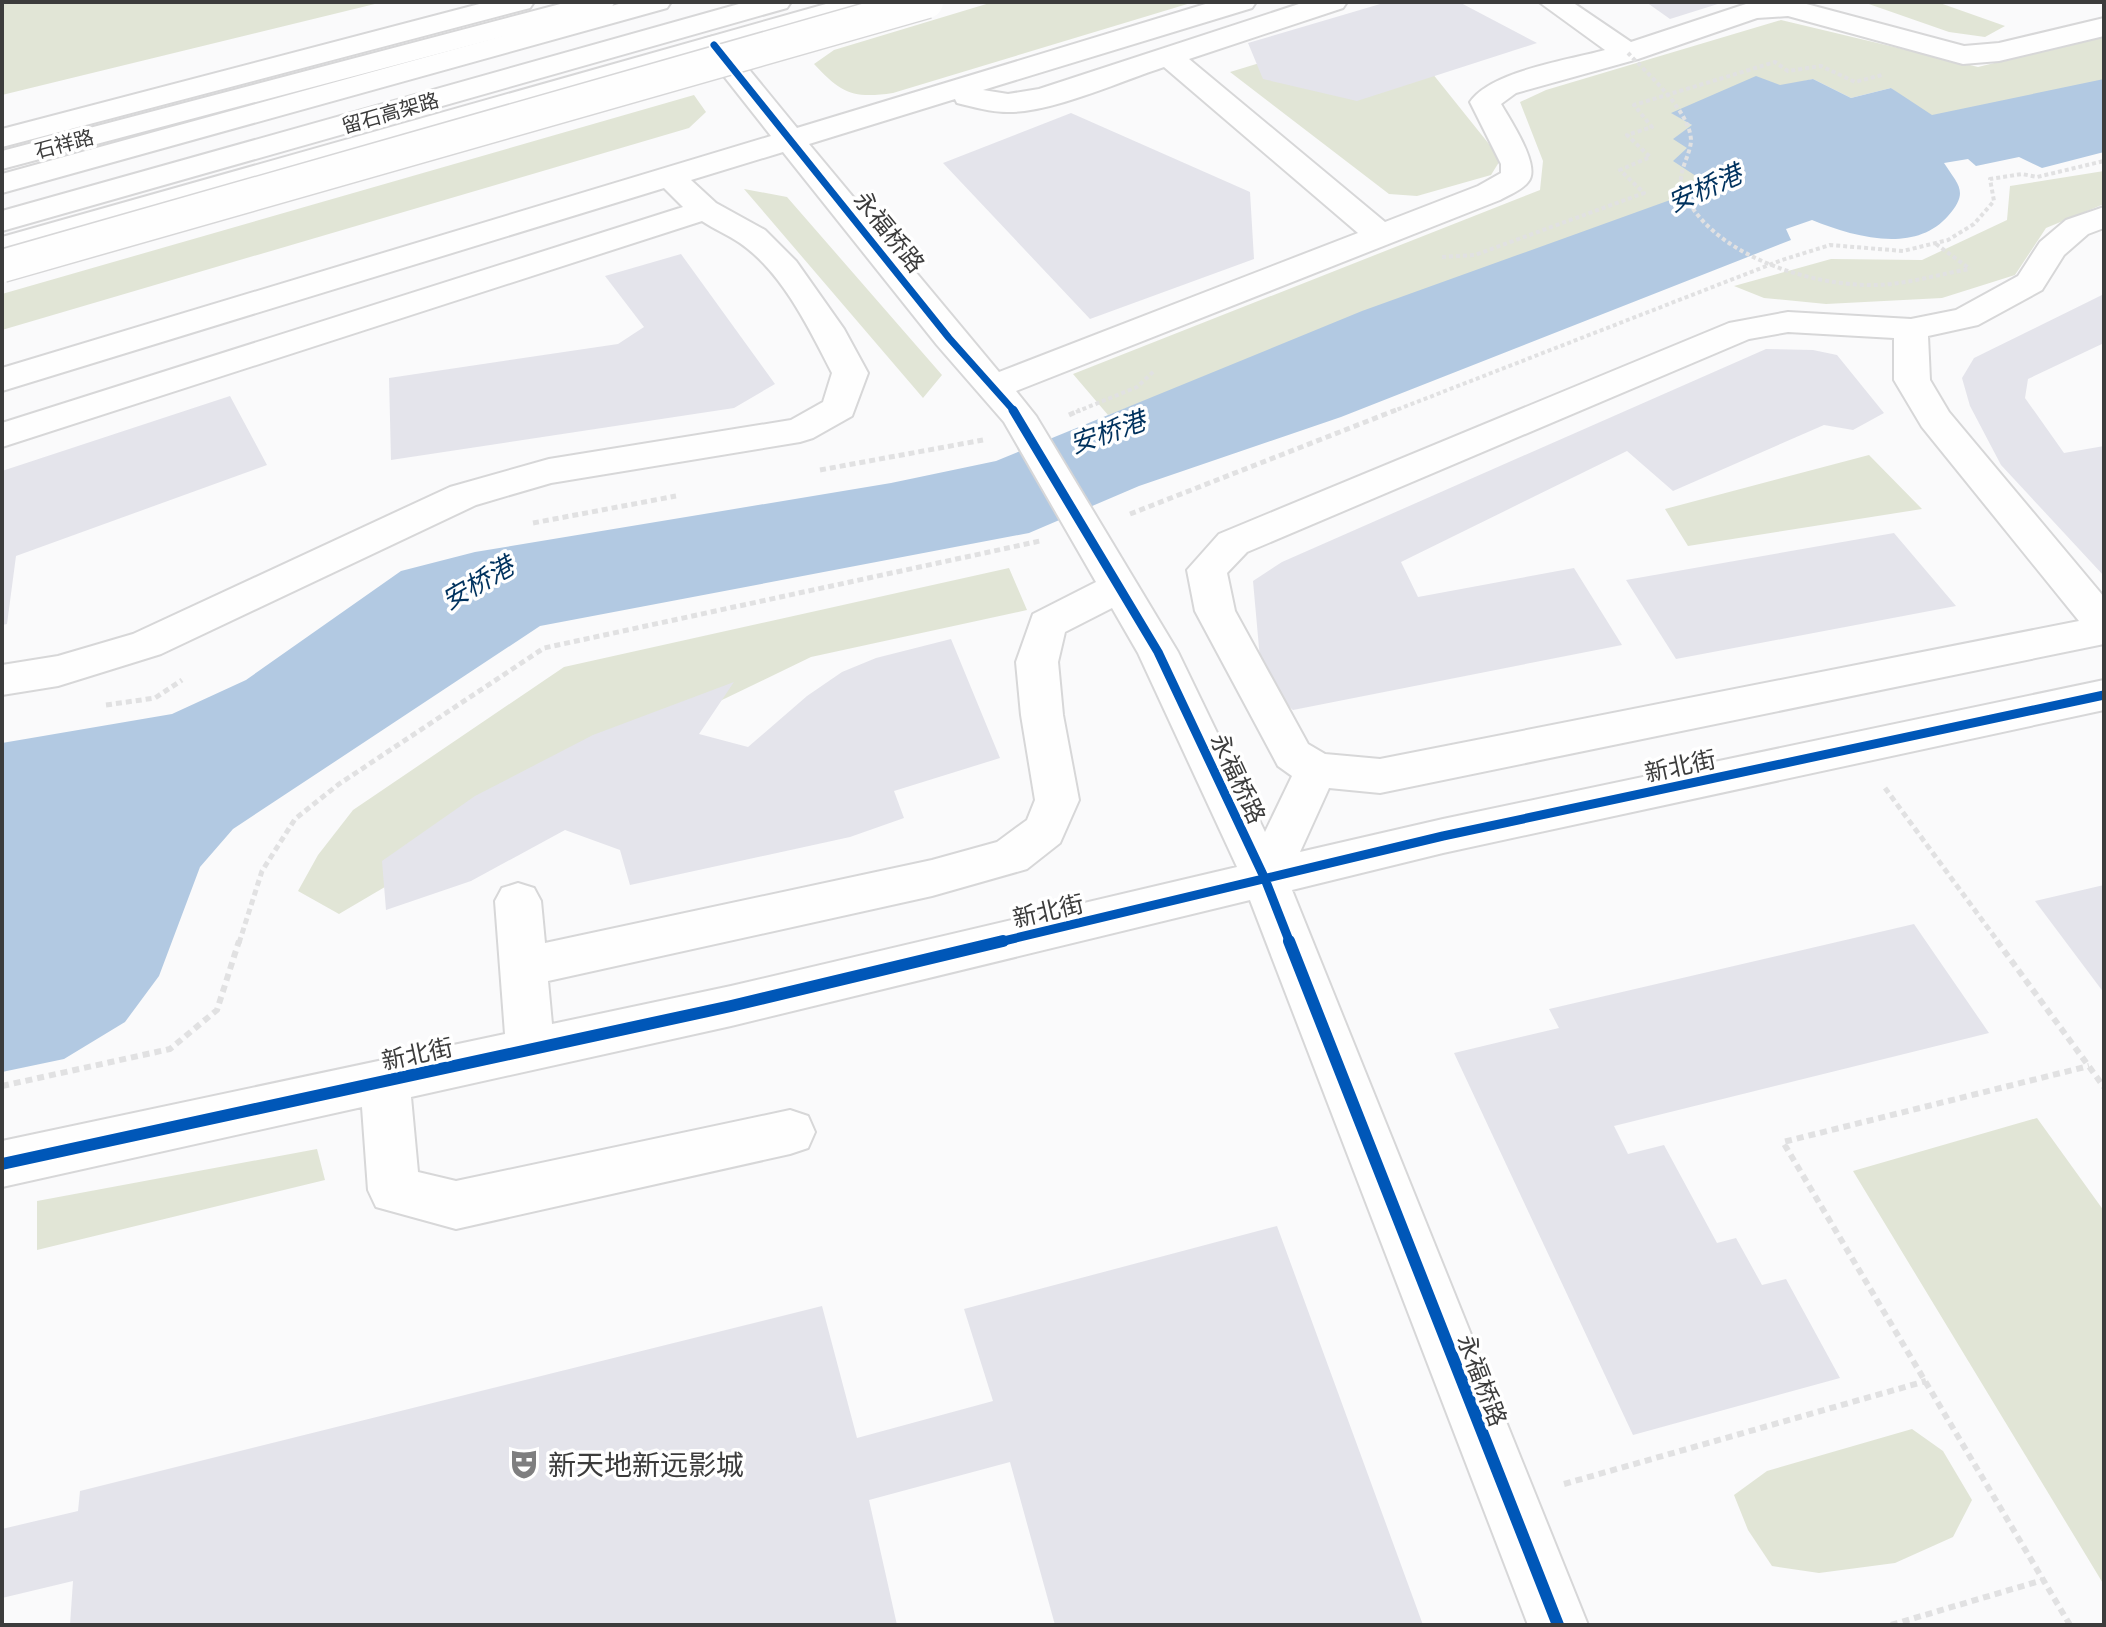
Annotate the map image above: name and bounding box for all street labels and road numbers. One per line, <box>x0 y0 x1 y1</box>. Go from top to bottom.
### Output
street label: 留石高架路 <box>339 87 441 137</box>
street label: 石祥路 <box>32 124 96 162</box>
street label: 永福桥路 <box>849 185 931 277</box>
street label: 永福桥路 <box>1206 728 1272 828</box>
street label: 新北街 <box>1642 743 1718 787</box>
street label: 新北街 <box>1010 888 1086 932</box>
street label: 新北街 <box>379 1031 455 1075</box>
street label: 永福桥路 <box>1452 1330 1514 1430</box>

